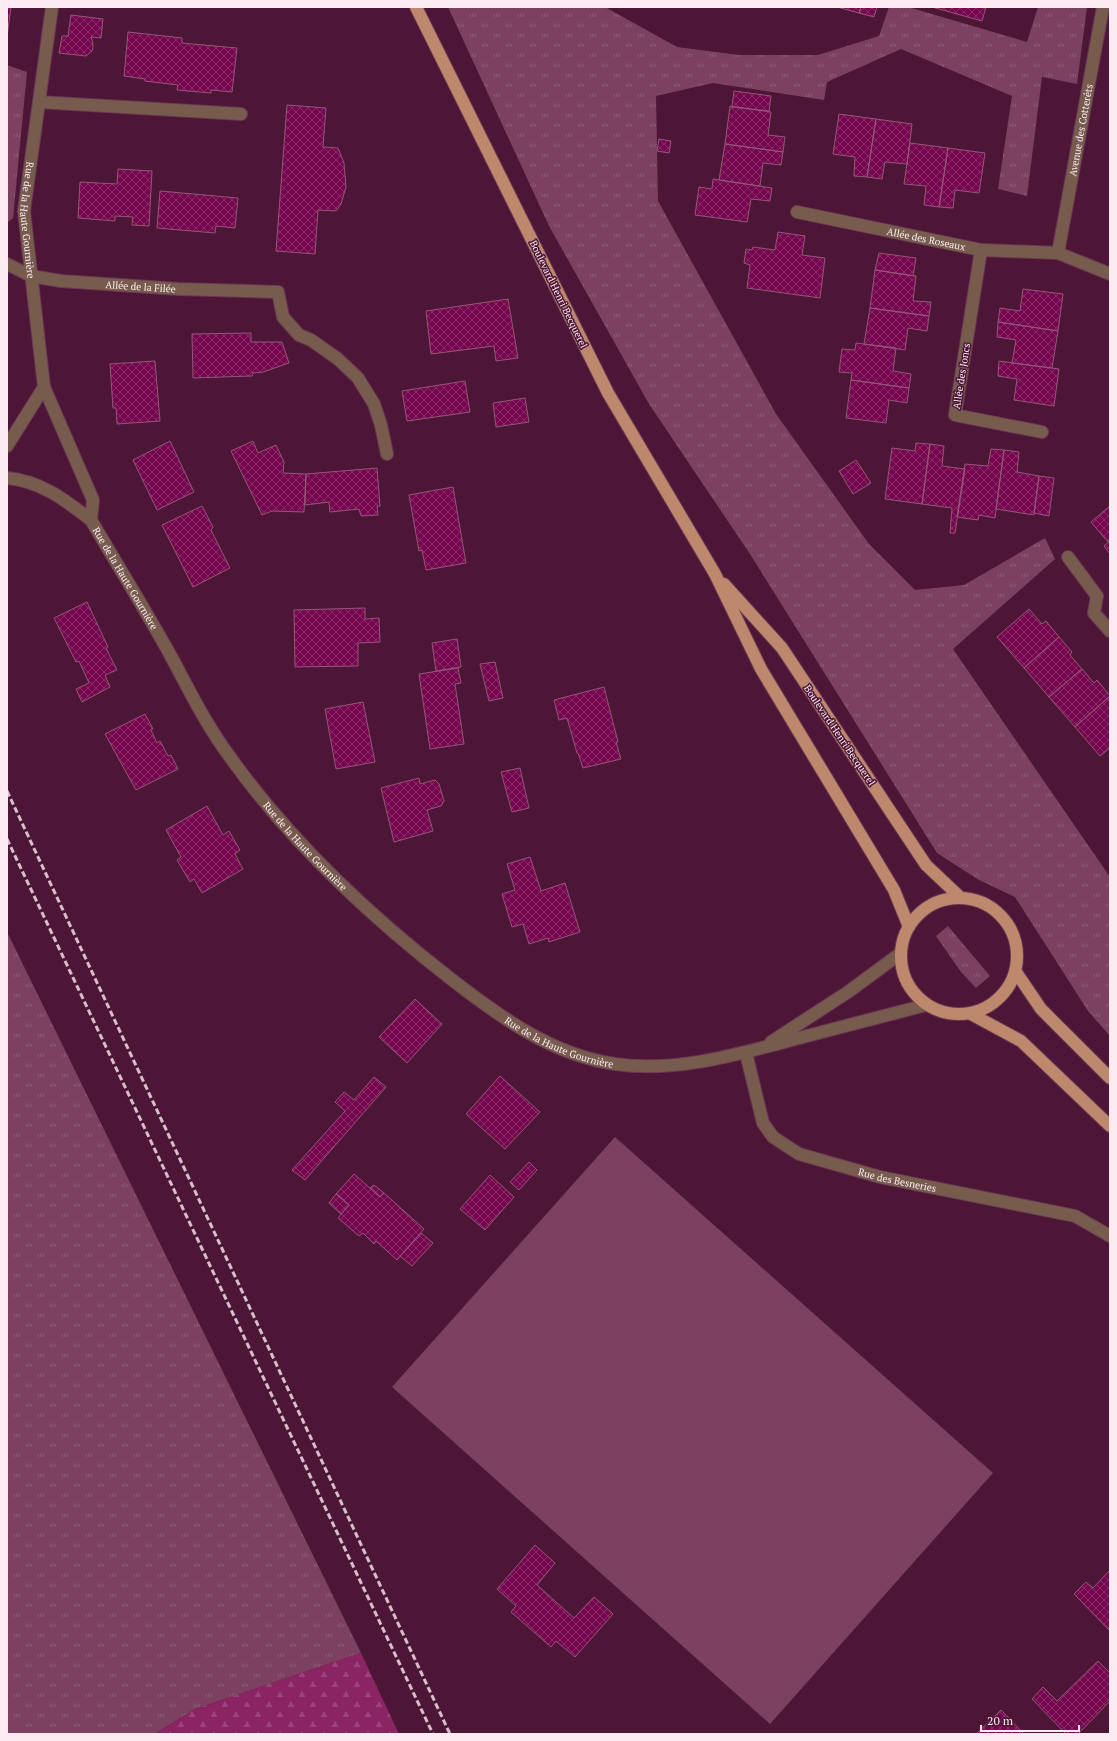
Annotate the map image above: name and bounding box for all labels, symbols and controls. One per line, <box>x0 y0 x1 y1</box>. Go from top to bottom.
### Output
street label: Avenue des Cotterêts <box>1066 83 1096 177</box>
street label: Rue de la Haute Gournière <box>17 161 38 279</box>
street label: Allée des Roseaux <box>886 225 967 254</box>
street label: Boulevard Henri Becquerel <box>527 238 590 350</box>
street label: Allée de la Filée <box>105 278 176 296</box>
street label: Allée des Joncs <box>950 342 973 410</box>
street label: Rue de la Haute Gournière <box>90 525 161 632</box>
street label: Boulevard Henri Becquerel <box>801 683 878 788</box>
street label: Rue de la Haute Gournière <box>260 799 350 894</box>
street label: Rue de la Haute Gournière <box>502 1014 614 1071</box>
street label: Rue des Besneries <box>857 1165 937 1195</box>
scale bar <box>981 1707 1079 1733</box>
text: 20 m <box>987 1713 1014 1728</box>

